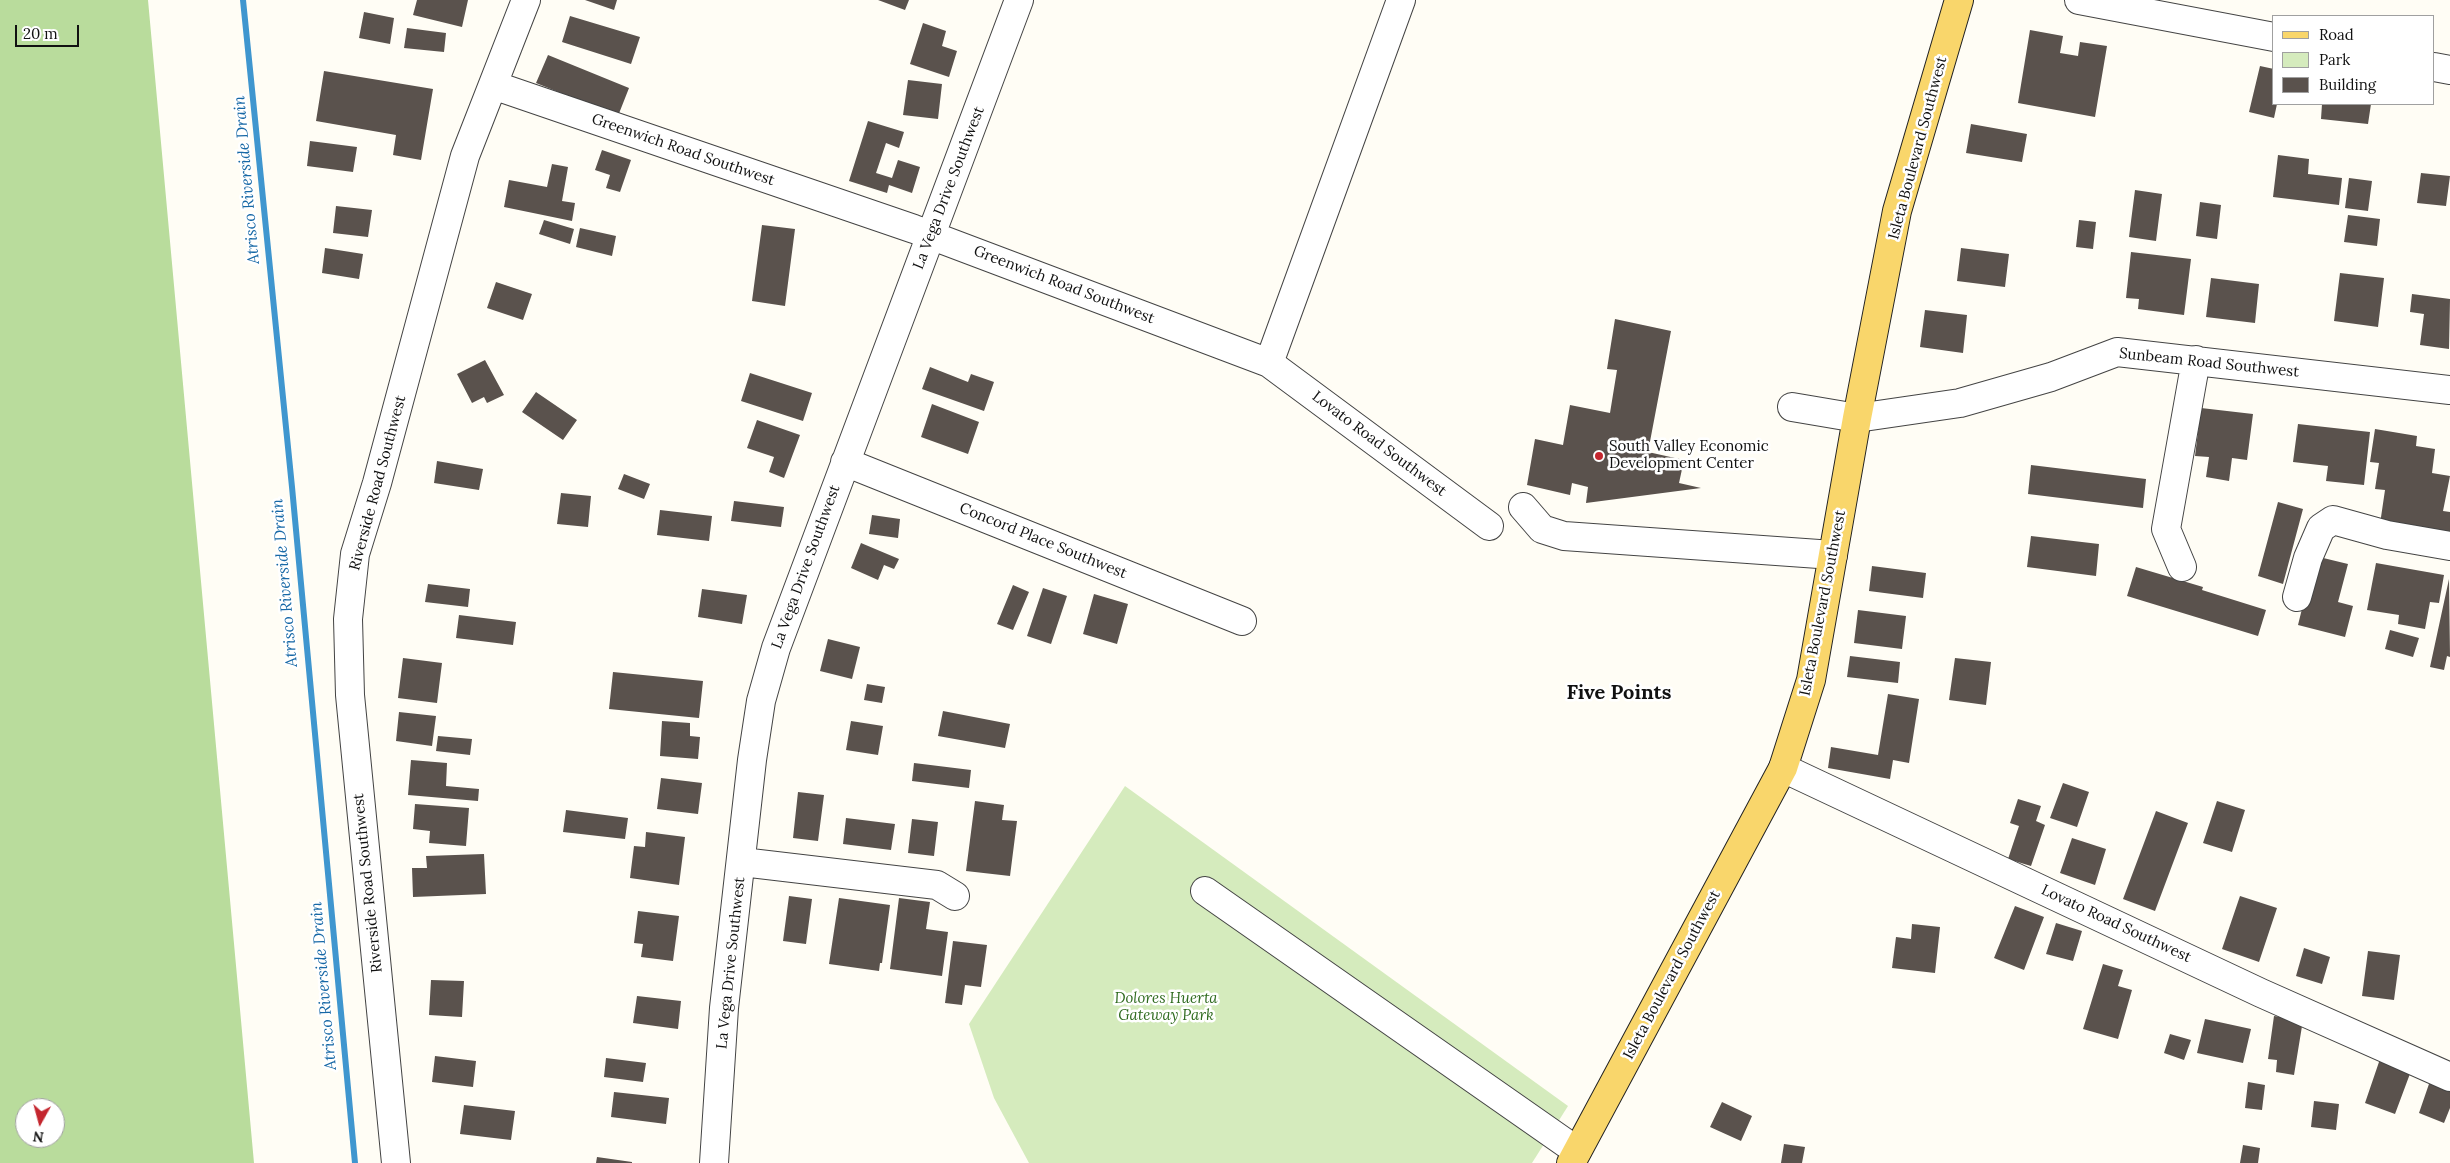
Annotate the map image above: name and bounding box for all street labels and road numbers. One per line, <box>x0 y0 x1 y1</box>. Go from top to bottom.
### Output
street label: Isleta Boulevard Southwest <box>1885 55 1951 241</box>
street label: La Vega Drive Southwest <box>910 104 988 272</box>
street label: Greenwich Road Southwest <box>589 110 777 190</box>
street label: Greenwich Road Southwest <box>971 242 1157 328</box>
street label: Sunbeam Road Southwest <box>2118 345 2300 381</box>
street label: Lovato Road Southwest <box>1308 388 1450 500</box>
street label: Riverside Road Southwest <box>346 394 410 572</box>
street label: La Vega Drive Southwest <box>768 483 844 651</box>
street label: Concord Place Southwest <box>957 499 1129 583</box>
street label: Isleta Boulevard Southwest <box>1796 509 1850 697</box>
street label: Riverside Road Southwest <box>350 792 386 974</box>
street label: La Vega Drive Southwest <box>713 876 749 1050</box>
street label: Lovato Road Southwest <box>2038 881 2194 967</box>
street label: Isleta Boulevard Southwest <box>1620 887 1724 1063</box>

